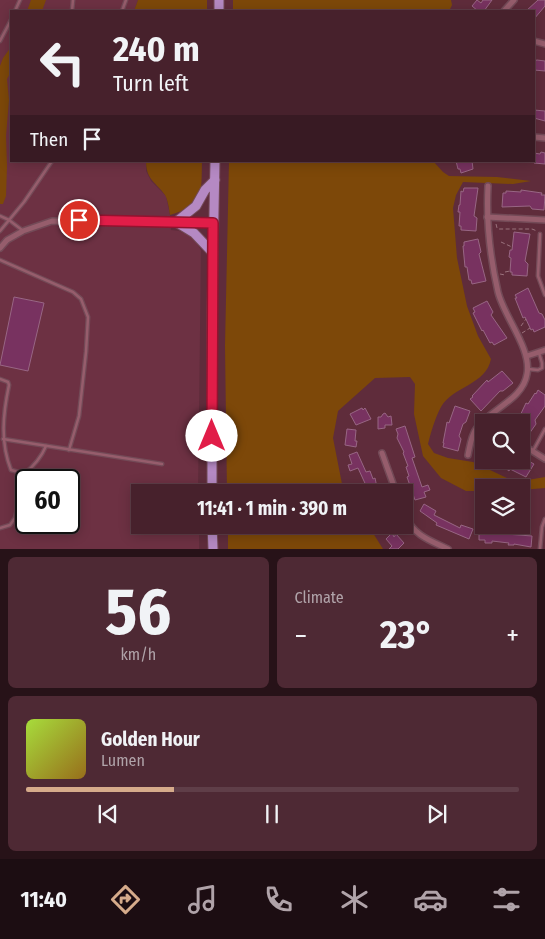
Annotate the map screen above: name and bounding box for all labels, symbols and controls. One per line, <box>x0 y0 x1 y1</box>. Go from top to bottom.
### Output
text: 240 m <box>113 28 200 70</box>
icon: left <box>30 30 95 95</box>
text: Turn left <box>113 70 189 97</box>
icon: arrive <box>78 125 106 153</box>
text: Then <box>30 128 68 151</box>
pin <box>58 199 100 241</box>
icon: arrive <box>65 206 93 234</box>
position arrow <box>185 409 237 461</box>
map controls <box>475 414 530 534</box>
button: search <box>475 414 530 469</box>
speed limit sign: 60 <box>15 469 80 534</box>
button: layers <box>475 479 530 534</box>
text: 11:41 · 1 min · 390 m <box>197 497 347 520</box>
text: 56 <box>105 573 171 651</box>
text: Climate <box>295 588 344 607</box>
text: 23° <box>380 612 433 658</box>
text: − <box>295 619 307 652</box>
text: + <box>506 619 519 652</box>
text: km/h <box>120 645 156 664</box>
text: Golden Hour <box>101 728 200 751</box>
text: Lumen <box>101 751 145 770</box>
icon: previous <box>94 800 122 828</box>
icon: pause <box>258 800 286 828</box>
icon: next <box>423 800 451 828</box>
icon: directions <box>108 882 143 917</box>
icon: music <box>185 882 220 917</box>
icon: phone <box>261 882 296 917</box>
icon: climate <box>337 882 372 917</box>
icon: car <box>413 882 448 917</box>
icon: filters <box>489 882 524 917</box>
text: 11:40 <box>21 886 67 913</box>

